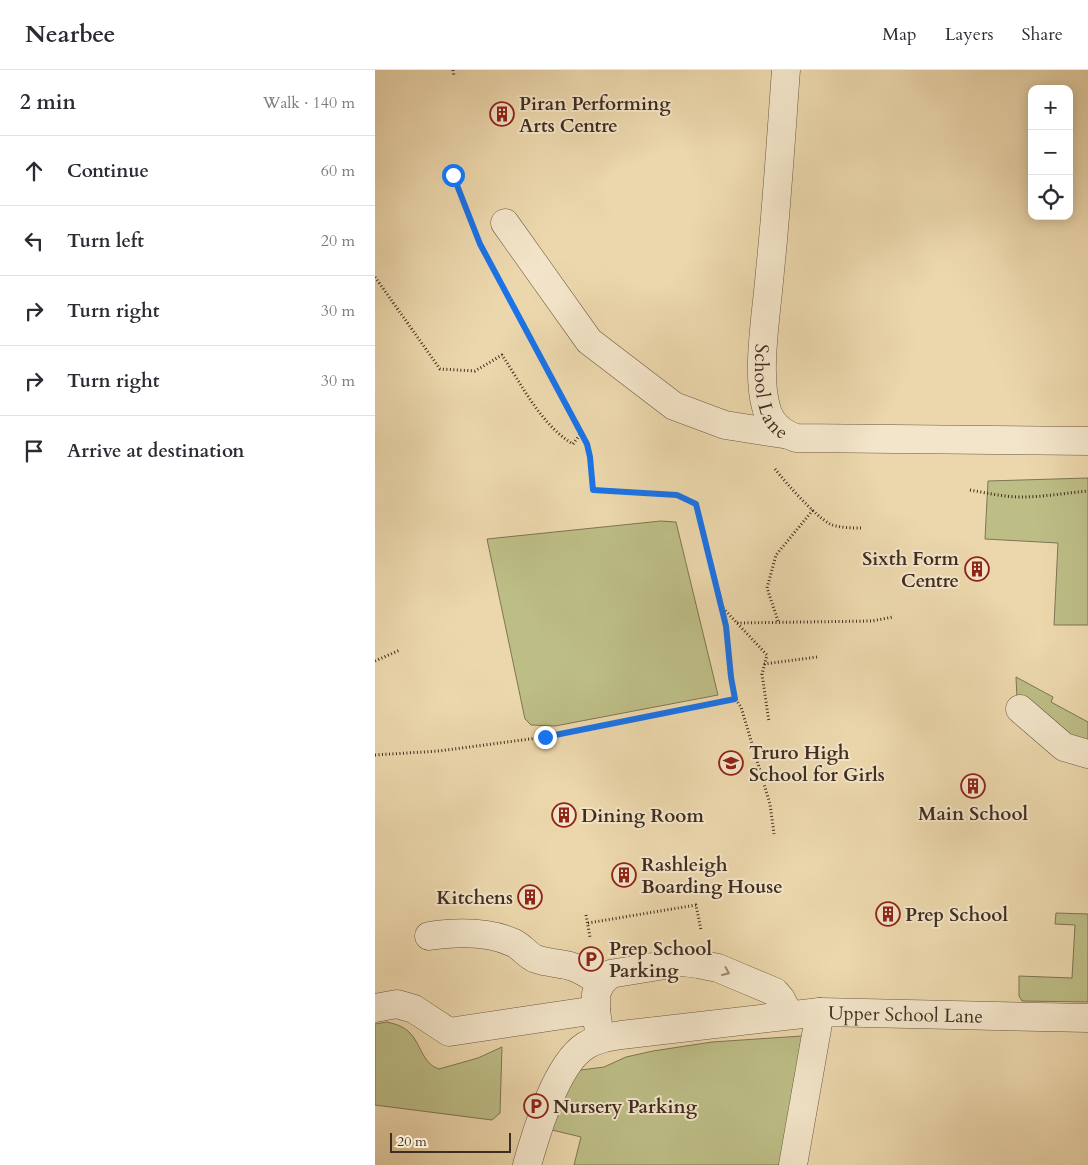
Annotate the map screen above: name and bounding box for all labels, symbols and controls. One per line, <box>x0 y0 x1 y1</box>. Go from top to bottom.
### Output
text: Nearbee <box>25 18 115 51</box>
text: Map <box>882 22 917 47</box>
text: Layers <box>945 22 994 47</box>
text: Share <box>1022 22 1063 47</box>
map controls <box>1028 85 1073 220</box>
button: + <box>1028 85 1073 130</box>
text: 2 min <box>20 88 76 117</box>
place label: Piran Performing Arts Centre <box>519 91 671 139</box>
text: Walk · 140 m <box>263 92 355 114</box>
building icon: Piran Performing Arts Centre <box>489 101 515 127</box>
button: − <box>1028 130 1073 175</box>
icon: ahead <box>20 157 48 185</box>
text: Continue <box>67 158 149 184</box>
text: 60 m <box>321 160 355 182</box>
route start <box>442 164 465 187</box>
button: locate <box>1028 175 1073 220</box>
icon: left <box>20 227 48 255</box>
text: Turn left <box>67 228 144 254</box>
text: 20 m <box>321 230 355 252</box>
icon: right <box>20 297 48 325</box>
text: Turn right <box>67 298 159 324</box>
text: 30 m <box>321 300 355 322</box>
street label: School Lane <box>748 343 793 446</box>
icon: right <box>20 367 48 395</box>
text: Turn right <box>67 368 159 394</box>
text: 30 m <box>321 370 355 392</box>
icon: arrive <box>20 437 48 465</box>
text: Arrive at destination <box>67 438 244 464</box>
place label: Sixth Form Centre <box>862 546 960 594</box>
building icon: Sixth Form Centre <box>964 556 990 582</box>
route end <box>534 726 557 749</box>
place label: Truro High School for Girls <box>749 740 885 788</box>
school or university icon: Truro High School for Girls <box>718 750 744 776</box>
building icon: Main School <box>960 773 986 799</box>
place label: Main School <box>918 801 1028 827</box>
building icon: Dining Room <box>551 802 577 828</box>
place label: Dining Room <box>581 803 704 829</box>
place label: Rashleigh Boarding House <box>641 852 783 900</box>
building icon: Rashleigh Boarding House <box>611 862 637 888</box>
building icon: Kitchens <box>517 884 543 910</box>
place label: Kitchens <box>436 885 513 911</box>
building icon: Prep School <box>875 901 901 927</box>
place label: Prep School <box>905 902 1008 928</box>
place label: Prep School Parking <box>609 936 712 984</box>
parking icon: Prep School Parking <box>578 946 604 972</box>
one-way arrow <box>721 966 730 976</box>
street label: Upper School Lane <box>828 1000 983 1030</box>
parking icon: Nursery Parking <box>523 1093 549 1119</box>
place label: Nursery Parking <box>553 1094 698 1120</box>
scale bar <box>390 1130 511 1153</box>
text: 20 m <box>397 1132 427 1151</box>

